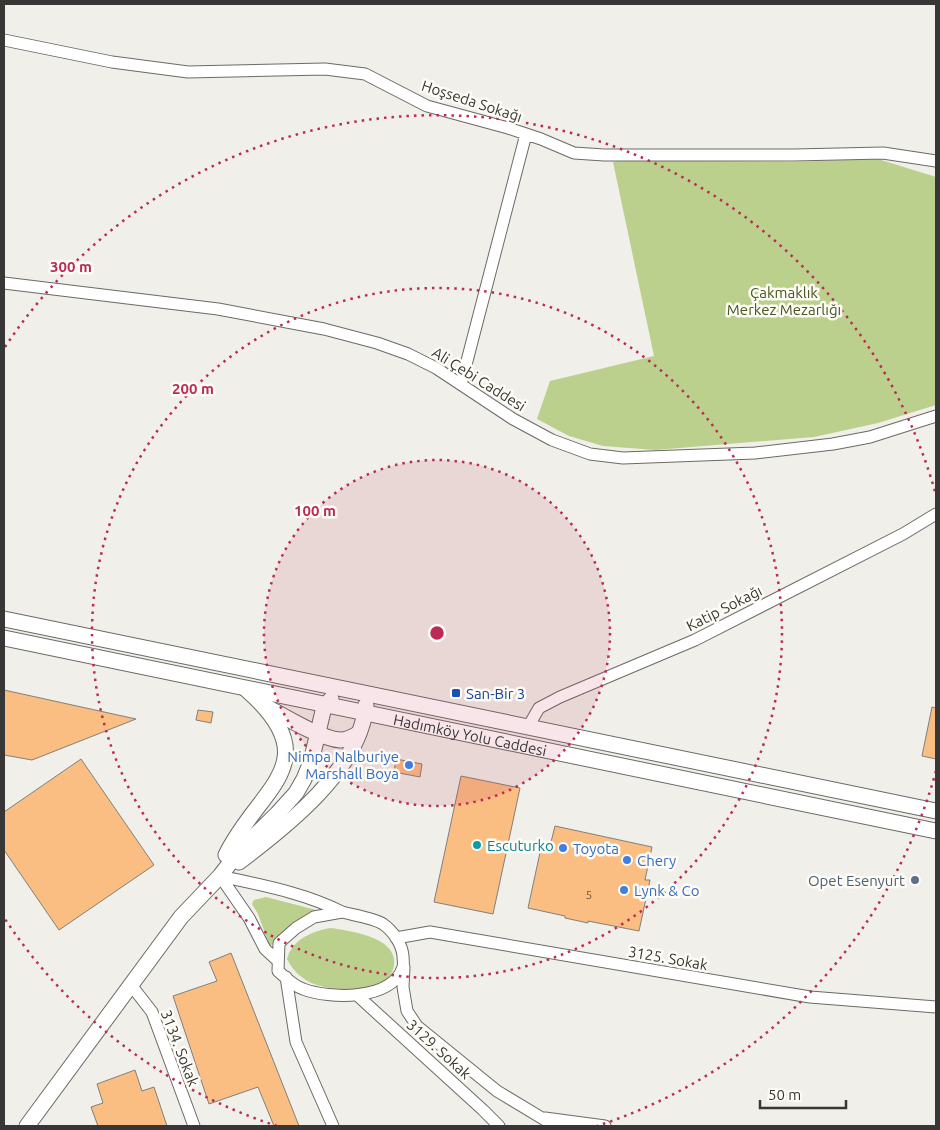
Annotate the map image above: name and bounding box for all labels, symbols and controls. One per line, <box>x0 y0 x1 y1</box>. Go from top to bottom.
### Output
street label: Hoşseda Sokağı <box>420 77 524 125</box>
text: 300 m <box>50 258 92 275</box>
park label: Çakmaklık Merkez Mezarlığı <box>727 284 841 318</box>
street label: Ali Çebi Caddesi <box>429 343 529 415</box>
text: 200 m <box>172 380 214 397</box>
text: 100 m <box>294 502 336 519</box>
street label: Katip Sokağı <box>683 582 765 634</box>
centre of rings <box>428 624 446 642</box>
place label: San-Bir 3 <box>466 685 525 702</box>
marker: San-Bir 3 <box>450 687 462 699</box>
street label: Hadımköy Yolu Caddesi <box>392 710 548 759</box>
place label: Nimpa Nalburiye Marshall Boya <box>287 748 399 782</box>
marker: Nimpa Nalburiye Marshall Boya <box>403 759 415 771</box>
place label: Escuturko <box>487 837 554 854</box>
marker: Escuturko <box>471 839 483 851</box>
place label: Toyota <box>573 840 619 857</box>
marker: Toyota <box>557 842 569 854</box>
place label: Chery <box>637 852 676 869</box>
marker: Chery <box>621 854 633 866</box>
place label: Opet Esenyurt <box>808 872 905 889</box>
marker: Opet Esenyurt <box>909 874 921 886</box>
place label: Lynk & Co <box>634 882 699 899</box>
marker: Lynk & Co <box>618 884 630 896</box>
house number: 5 <box>586 888 592 901</box>
street label: 3125. Sokak <box>627 943 710 973</box>
street label: 3134. Sokak <box>158 1007 203 1089</box>
street label: 3129. Sokak <box>403 1016 475 1083</box>
scale bar <box>760 1078 846 1110</box>
text: 50 m <box>768 1086 801 1103</box>

